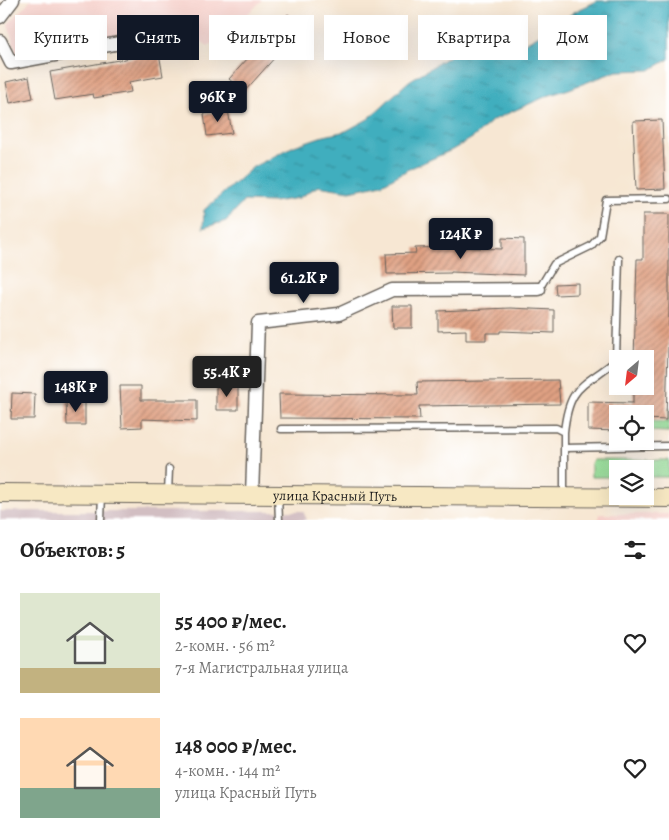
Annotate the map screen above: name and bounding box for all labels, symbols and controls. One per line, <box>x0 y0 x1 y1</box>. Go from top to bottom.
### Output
chip: Купить <box>15 15 107 60</box>
chip: Снять <box>117 15 199 60</box>
chip: Фильтры <box>209 15 314 60</box>
chip: Новое <box>324 15 408 60</box>
chip: Квартира <box>418 15 528 60</box>
chip: Дом <box>538 15 607 60</box>
pin: 96K ₽ <box>183 80 253 123</box>
text: 96K ₽ <box>200 86 236 108</box>
pin: 124K ₽ <box>420 218 502 260</box>
text: 124K ₽ <box>440 223 482 245</box>
pin: 61.2K ₽ <box>258 262 350 304</box>
text: 61.2K ₽ <box>281 267 327 289</box>
north arrow <box>609 350 654 395</box>
map controls <box>609 350 654 505</box>
pin: 55.4K ₽ <box>181 356 273 398</box>
text: 55.4K ₽ <box>203 361 251 383</box>
pin: 148K ₽ <box>35 370 117 413</box>
text: 148K ₽ <box>55 376 97 398</box>
button: locate <box>609 405 654 450</box>
button: layers <box>609 460 654 505</box>
street label: улица Красный Путь <box>272 486 397 505</box>
text: Объектов: 5 <box>20 536 125 564</box>
icon: filters <box>621 536 649 564</box>
text: 55 400 ₽/мес. <box>175 607 287 635</box>
icon: home <box>60 613 120 673</box>
icon: heart <box>621 629 649 657</box>
text: 2-комн. · 56 m² <box>175 635 275 657</box>
text: 7-я Магистральная улица <box>175 657 348 679</box>
text: 148 000 ₽/мес. <box>175 732 297 760</box>
icon: home <box>60 738 120 798</box>
icon: heart <box>621 754 649 782</box>
text: 4-комн. · 144 m² <box>175 760 280 782</box>
text: улица Красный Путь <box>175 782 316 804</box>

